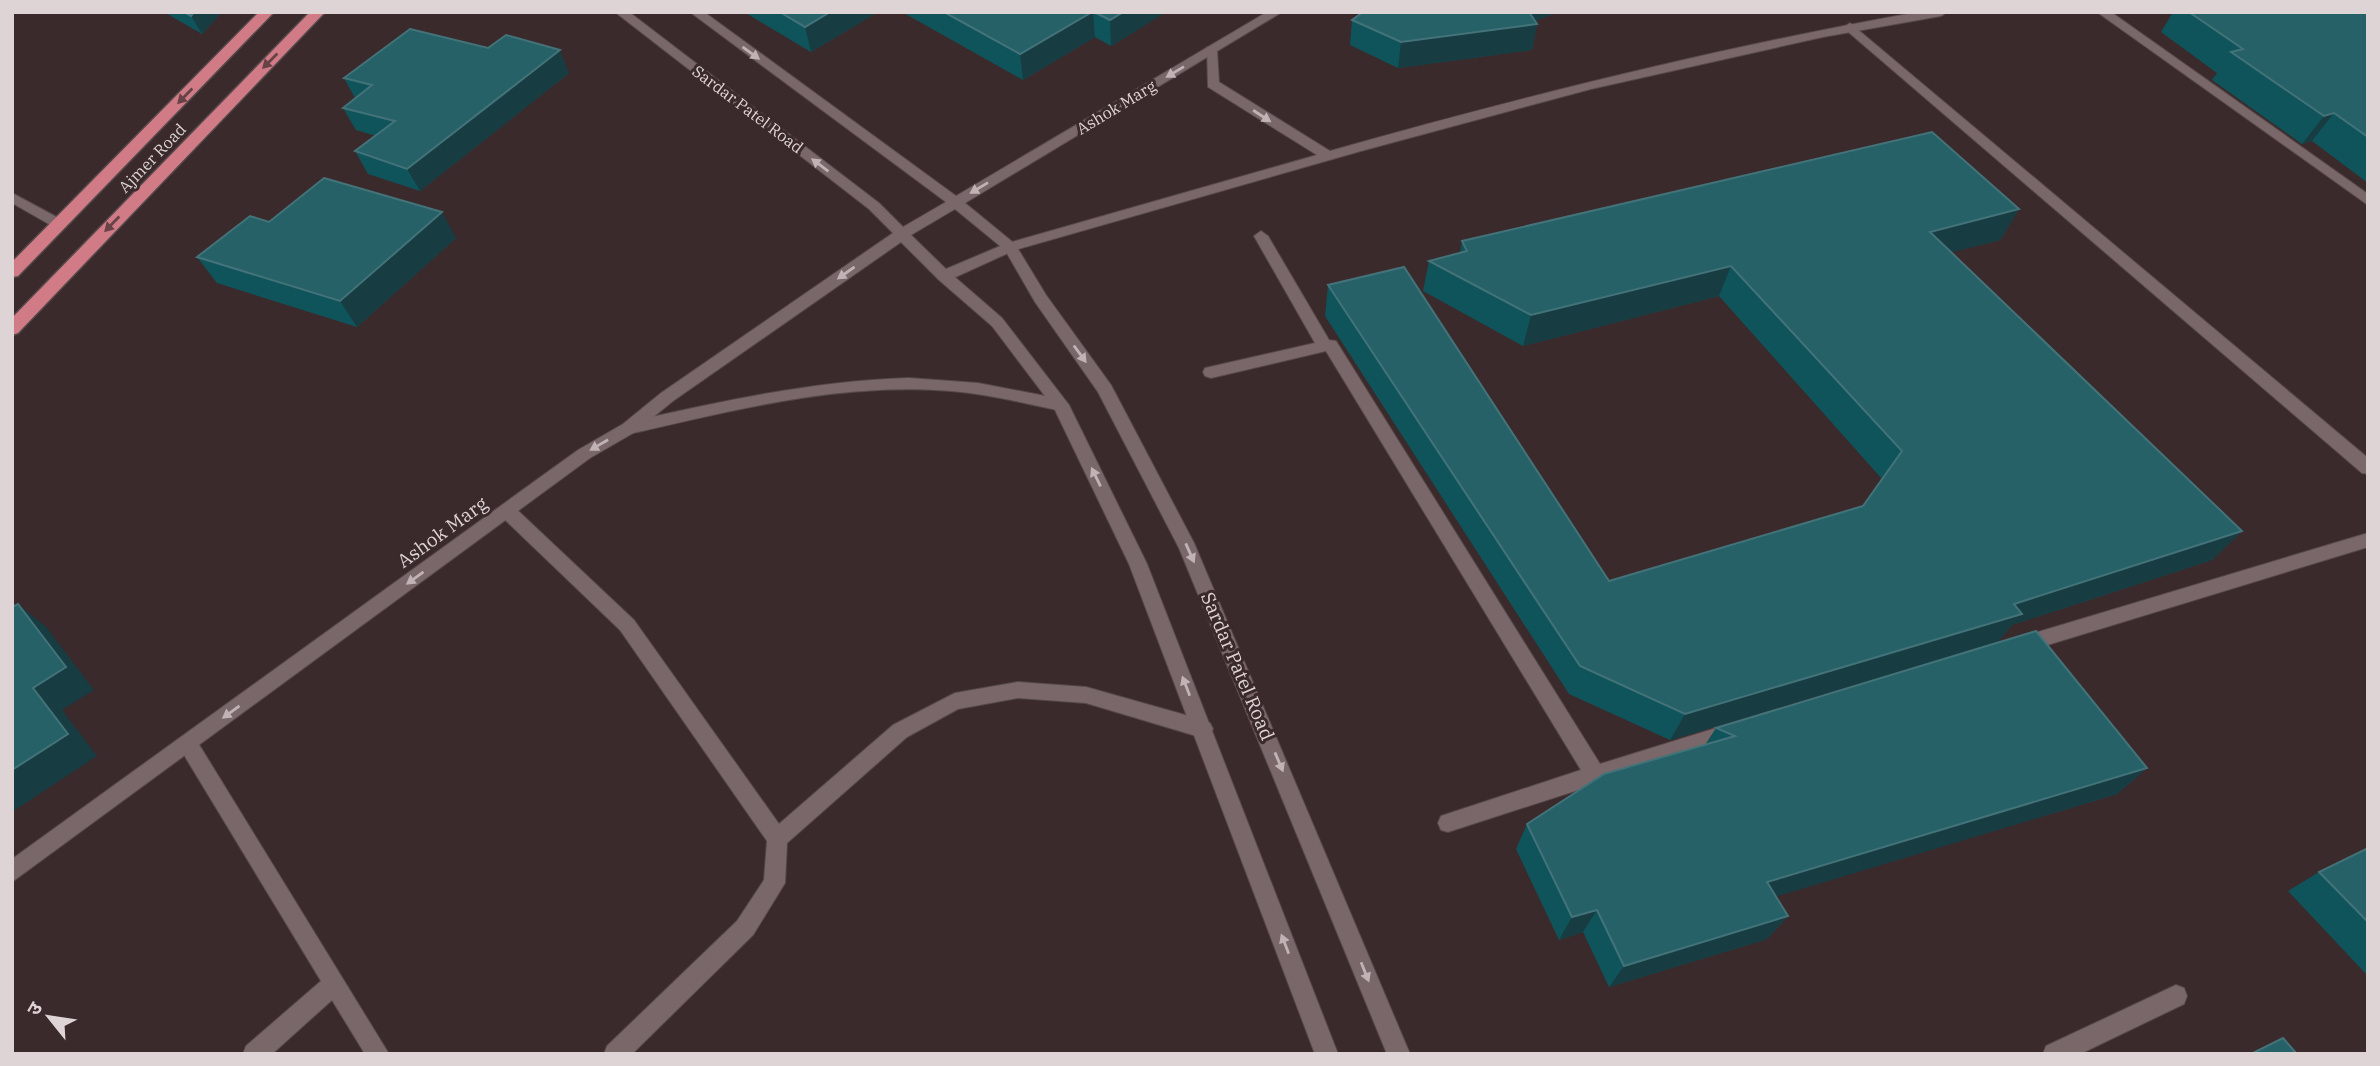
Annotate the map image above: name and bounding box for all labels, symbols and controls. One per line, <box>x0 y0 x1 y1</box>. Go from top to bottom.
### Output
one-way arrow <box>742 45 760 59</box>
one-way arrow <box>263 52 279 69</box>
street label: Sardar Patel Road <box>689 61 808 157</box>
one-way arrow <box>1165 65 1184 78</box>
street label: Ashok Marg <box>1073 75 1160 139</box>
one-way arrow <box>177 88 193 104</box>
one-way arrow <box>1252 110 1272 123</box>
street label: Ajmer Road <box>114 119 190 197</box>
one-way arrow <box>811 158 829 172</box>
one-way arrow <box>970 182 989 194</box>
one-way arrow <box>104 216 121 233</box>
one-way arrow <box>837 266 855 280</box>
one-way arrow <box>1073 345 1087 363</box>
one-way arrow <box>590 439 609 451</box>
one-way arrow <box>1091 467 1102 487</box>
street label: Ashok Marg <box>392 491 492 573</box>
one-way arrow <box>1185 542 1196 563</box>
one-way arrow <box>406 571 424 585</box>
street label: Sardar Patel Road <box>1196 588 1280 744</box>
one-way arrow <box>1181 675 1192 696</box>
one-way arrow <box>222 705 240 719</box>
one-way arrow <box>1273 752 1284 773</box>
one-way arrow <box>1280 934 1291 955</box>
one-way arrow <box>1360 962 1371 983</box>
north arrow <box>14 982 84 1052</box>
text: उ <box>21 997 48 1019</box>

